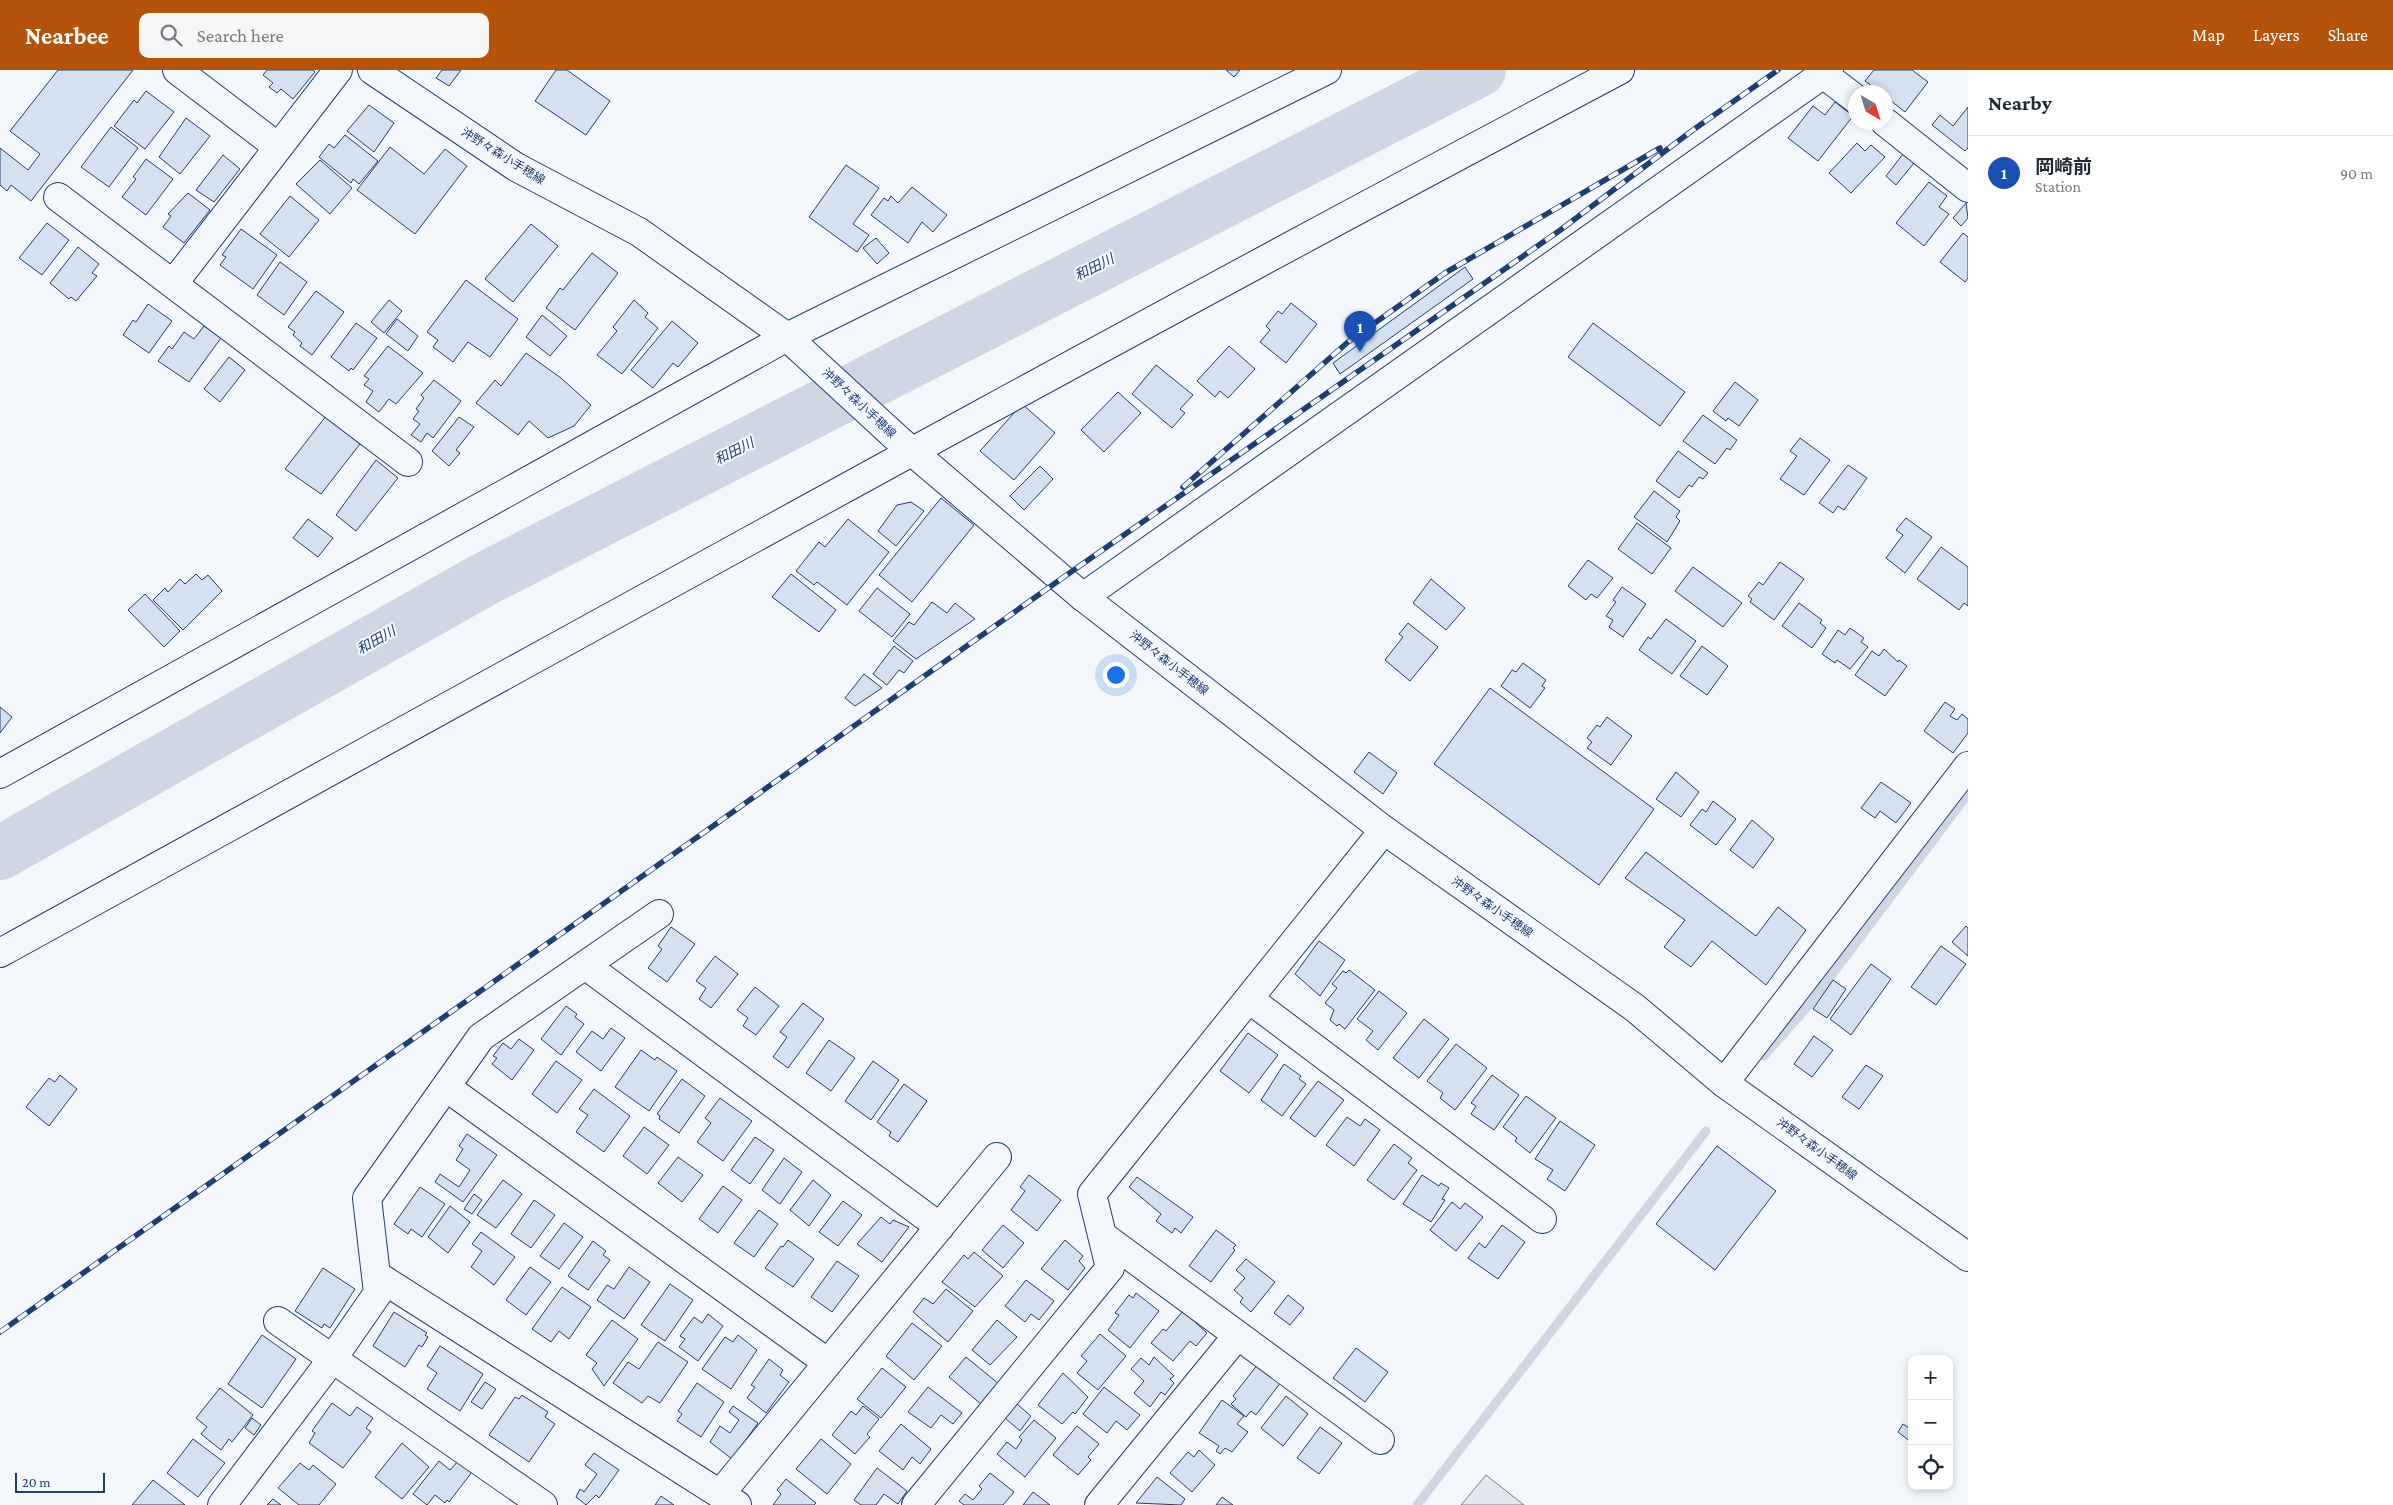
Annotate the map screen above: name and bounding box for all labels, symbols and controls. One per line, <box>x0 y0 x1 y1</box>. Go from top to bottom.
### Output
search box <box>139 13 489 58</box>
icon: search <box>157 21 185 49</box>
text: Nearbee <box>25 22 109 49</box>
text: Search here <box>197 25 284 46</box>
text: Map <box>2192 25 2225 45</box>
text: Layers <box>2253 25 2300 45</box>
text: Share <box>2328 25 2368 45</box>
north arrow <box>1848 85 1893 130</box>
text: Nearby <box>1988 91 2052 115</box>
street label: 沖野々森小手穂線 <box>459 125 547 187</box>
text: 岡崎前 <box>2035 156 2092 177</box>
text: 1 <box>2001 165 2007 182</box>
text: 90 m <box>2340 165 2373 182</box>
text: Station <box>2035 178 2081 195</box>
water label: 和田川 <box>1072 249 1118 284</box>
pin: 1 <box>1344 311 1376 352</box>
street label: 沖野々森小手穂線 <box>819 365 899 441</box>
water label: 和田川 <box>712 433 758 468</box>
water label: 和田川 <box>354 622 400 657</box>
street label: 沖野々森小手穂線 <box>1127 628 1211 698</box>
your location <box>1103 662 1129 688</box>
street label: 沖野々森小手穂線 <box>1449 874 1535 940</box>
street label: 沖野々森小手穂線 <box>1774 1115 1860 1183</box>
map controls <box>1908 1355 1953 1490</box>
button: + <box>1908 1355 1953 1400</box>
button: − <box>1908 1400 1953 1445</box>
button: locate <box>1908 1445 1953 1490</box>
scale bar <box>15 1470 105 1493</box>
text: 20 m <box>22 1474 50 1490</box>

